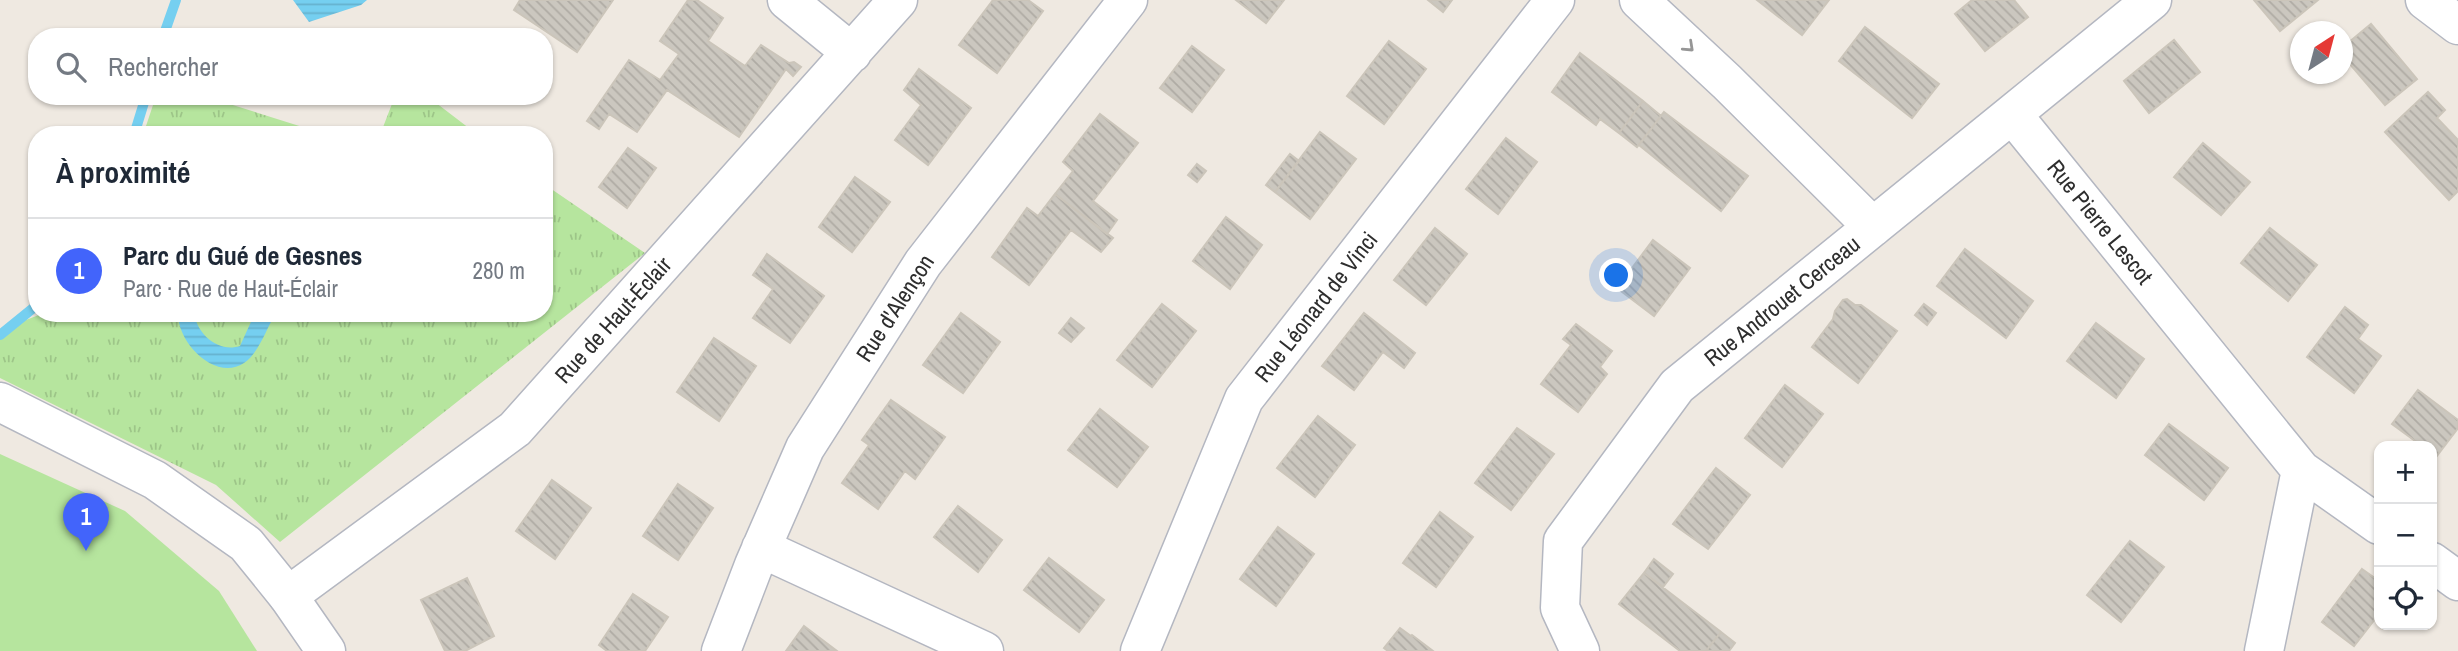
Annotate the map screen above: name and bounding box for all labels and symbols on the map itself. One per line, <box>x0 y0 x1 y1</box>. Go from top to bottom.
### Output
north arrow <box>2290 21 2353 84</box>
one-way arrow <box>1681 38 1694 51</box>
street label: Rue Pierre Lescot <box>2041 153 2160 291</box>
street label: Rue Léonard de Vinci <box>1247 225 1384 388</box>
street label: Rue Androuet Cerceau <box>1697 228 1866 373</box>
street label: Rue d'Alençon <box>848 248 941 367</box>
street label: Rue de Haut-Éclair <box>547 249 678 390</box>
your location <box>1599 258 1633 292</box>
pin: 1 <box>63 493 109 551</box>

